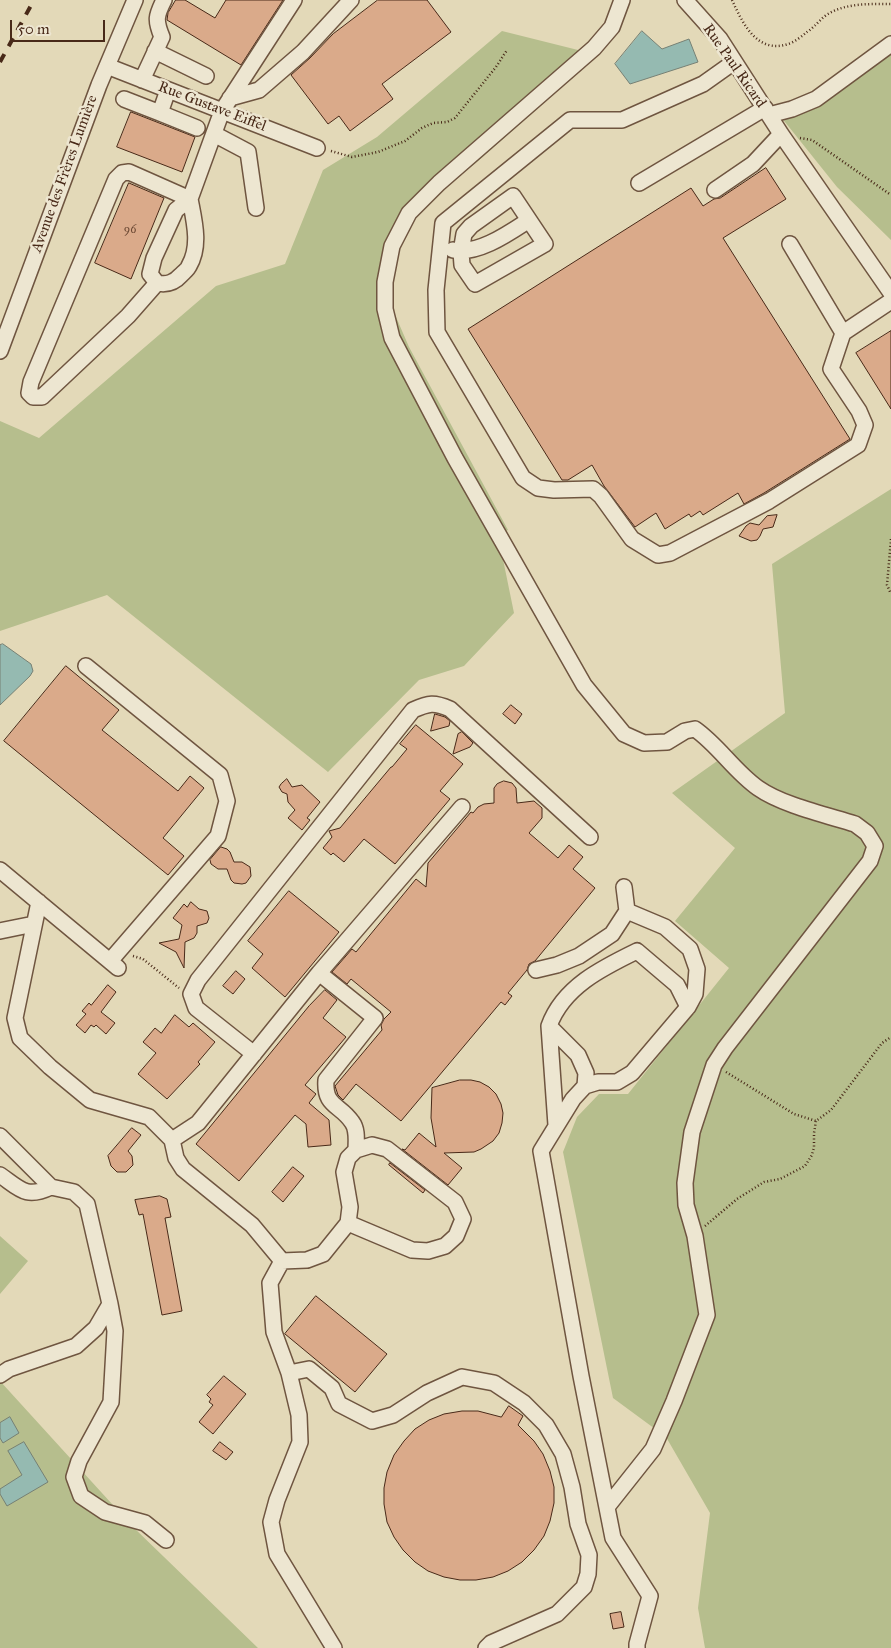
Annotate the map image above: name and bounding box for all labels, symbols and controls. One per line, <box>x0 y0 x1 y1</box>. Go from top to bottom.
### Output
scale bar <box>12 10 108 42</box>
text: 50 m <box>18 20 50 38</box>
street label: Rue Paul Ricard <box>698 21 770 111</box>
street label: Rue Gustave Eiffel <box>155 78 269 136</box>
street label: Avenue des Frères Lumière <box>28 93 102 255</box>
house number: 96 <box>124 223 136 237</box>

